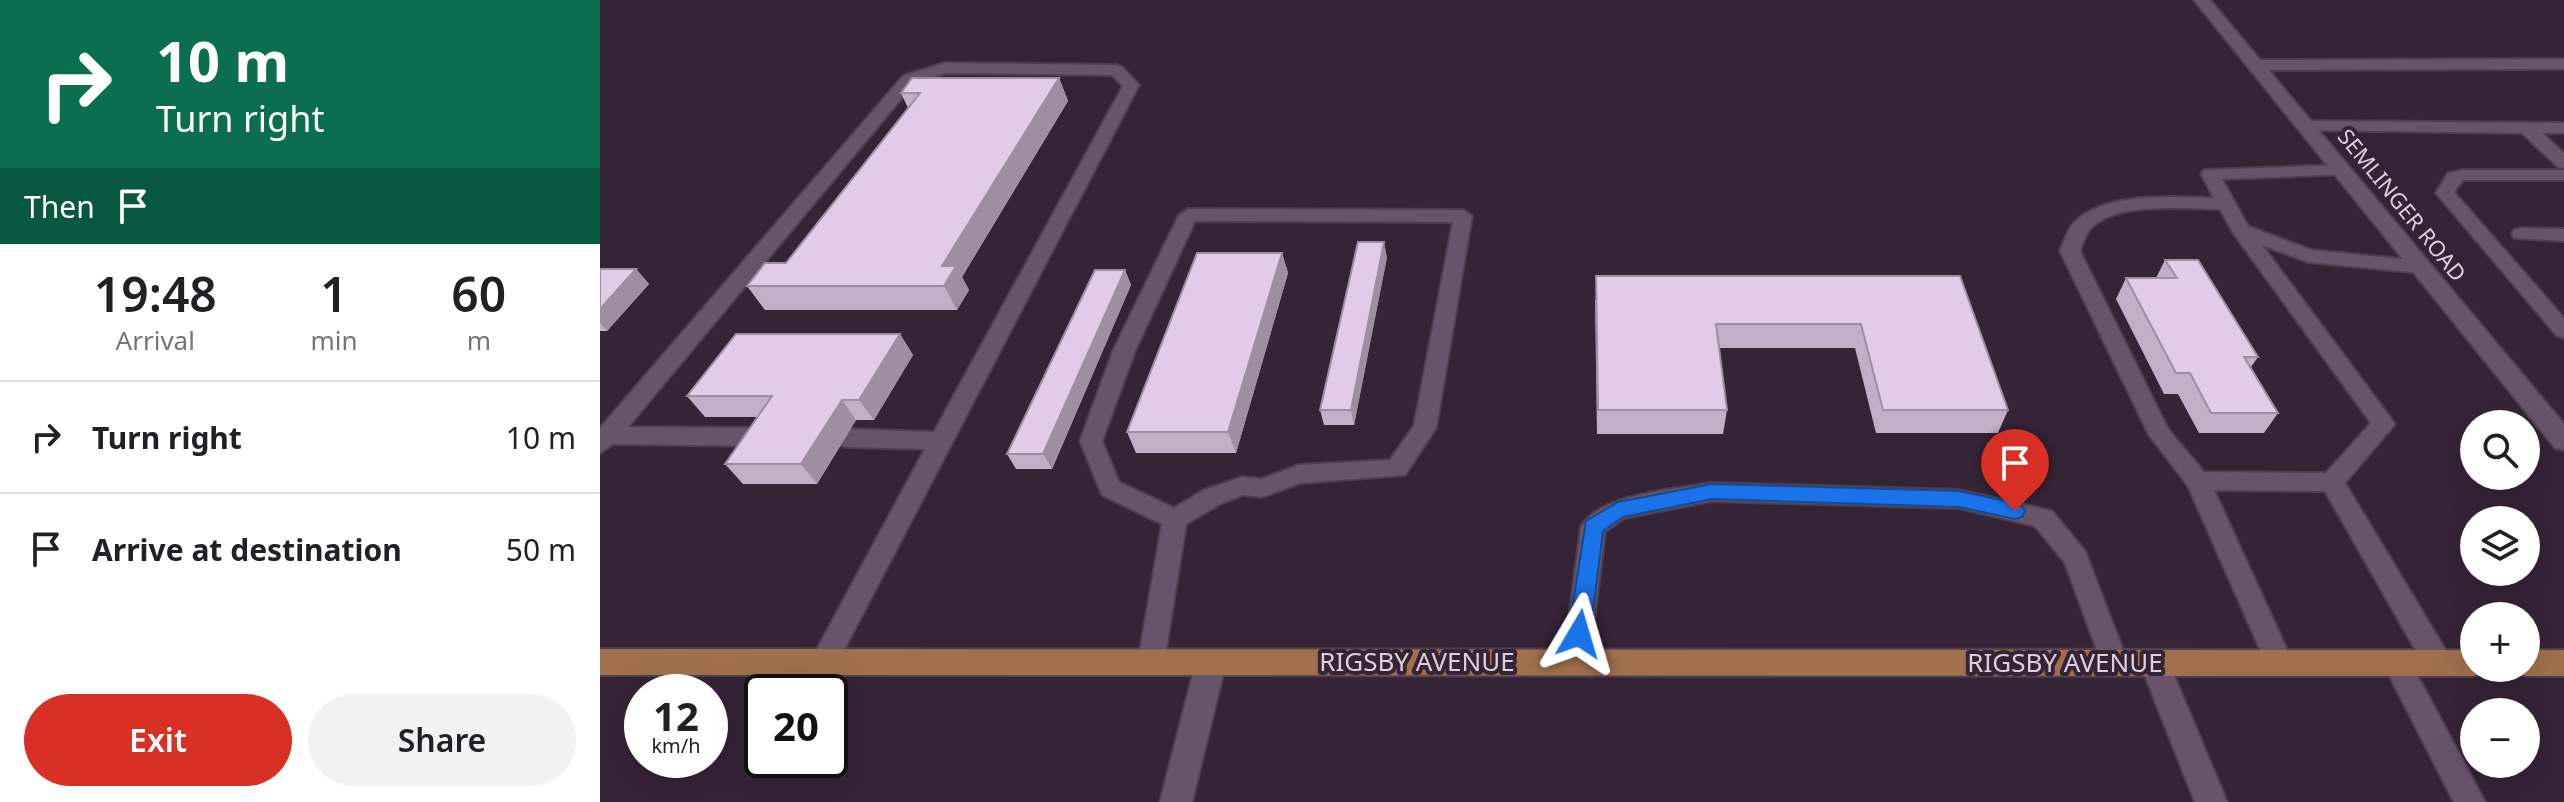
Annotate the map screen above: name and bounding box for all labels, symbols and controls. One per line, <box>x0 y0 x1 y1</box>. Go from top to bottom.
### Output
text: 10 m <box>156 22 289 98</box>
icon: right <box>24 32 128 136</box>
text: Turn right <box>156 94 324 143</box>
street label: SEMLINGER ROAD <box>2332 122 2474 287</box>
icon: arrive <box>111 184 155 228</box>
text: Then <box>24 186 95 227</box>
text: 19:48 <box>94 261 217 326</box>
text: 1 <box>320 261 348 326</box>
text: 60 <box>451 261 506 326</box>
text: Arrival <box>116 322 195 358</box>
text: min <box>311 322 358 358</box>
text: m <box>467 322 491 358</box>
map controls <box>2460 410 2540 778</box>
button: search <box>2460 410 2540 490</box>
icon: right <box>24 415 68 459</box>
text: Turn right <box>92 417 242 458</box>
text: 10 m <box>506 417 576 458</box>
pin <box>1981 429 2049 511</box>
icon: arrive <box>1993 441 2037 485</box>
button: layers <box>2460 506 2540 586</box>
icon: arrive <box>24 527 68 571</box>
text: Arrive at destination <box>92 529 402 570</box>
text: 50 m <box>506 529 576 570</box>
position arrow <box>1537 592 1621 676</box>
button: + <box>2460 602 2540 682</box>
street label: RIGSBY AVENUE <box>1319 643 1515 679</box>
street label: RIGSBY AVENUE <box>1967 644 2163 680</box>
speed limit sign: 20 <box>744 674 848 778</box>
text: 12 <box>653 688 699 743</box>
button: Exit <box>24 694 292 786</box>
button: Share <box>308 694 576 786</box>
button: − <box>2460 698 2540 778</box>
text: km/h <box>651 732 701 759</box>

